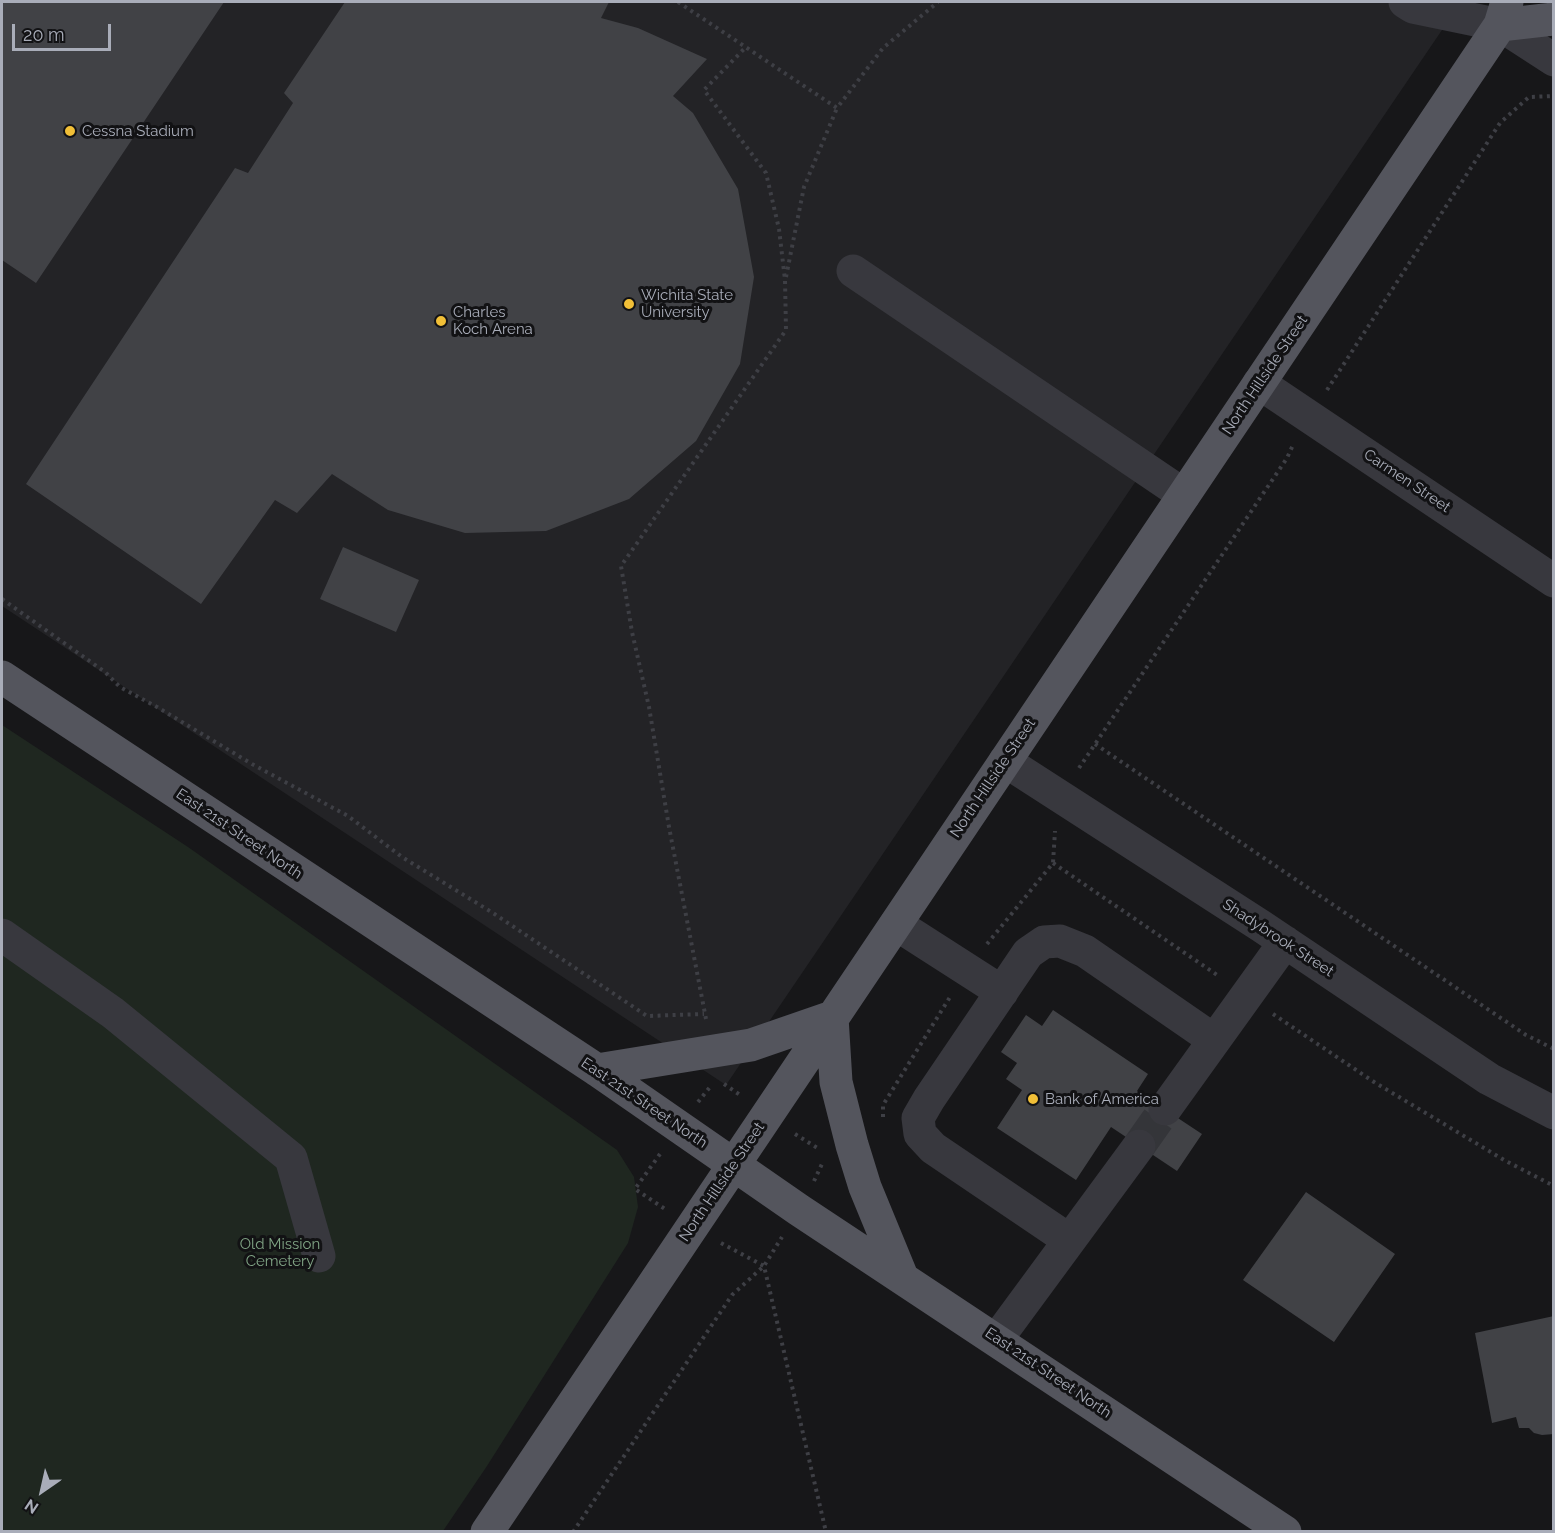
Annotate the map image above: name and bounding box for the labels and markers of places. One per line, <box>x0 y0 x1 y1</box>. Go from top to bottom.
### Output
place label: Cessna Stadium <box>82 122 194 140</box>
marker: Cessna Stadium <box>63 124 77 138</box>
place label: Wichita State University <box>641 286 733 321</box>
marker: Wichita State University <box>622 297 636 311</box>
place label: Charles Koch Arena <box>453 303 533 338</box>
marker: Charles Koch Arena <box>434 314 448 328</box>
place label: Bank of America <box>1045 1090 1159 1108</box>
marker: Bank of America <box>1026 1092 1040 1106</box>

